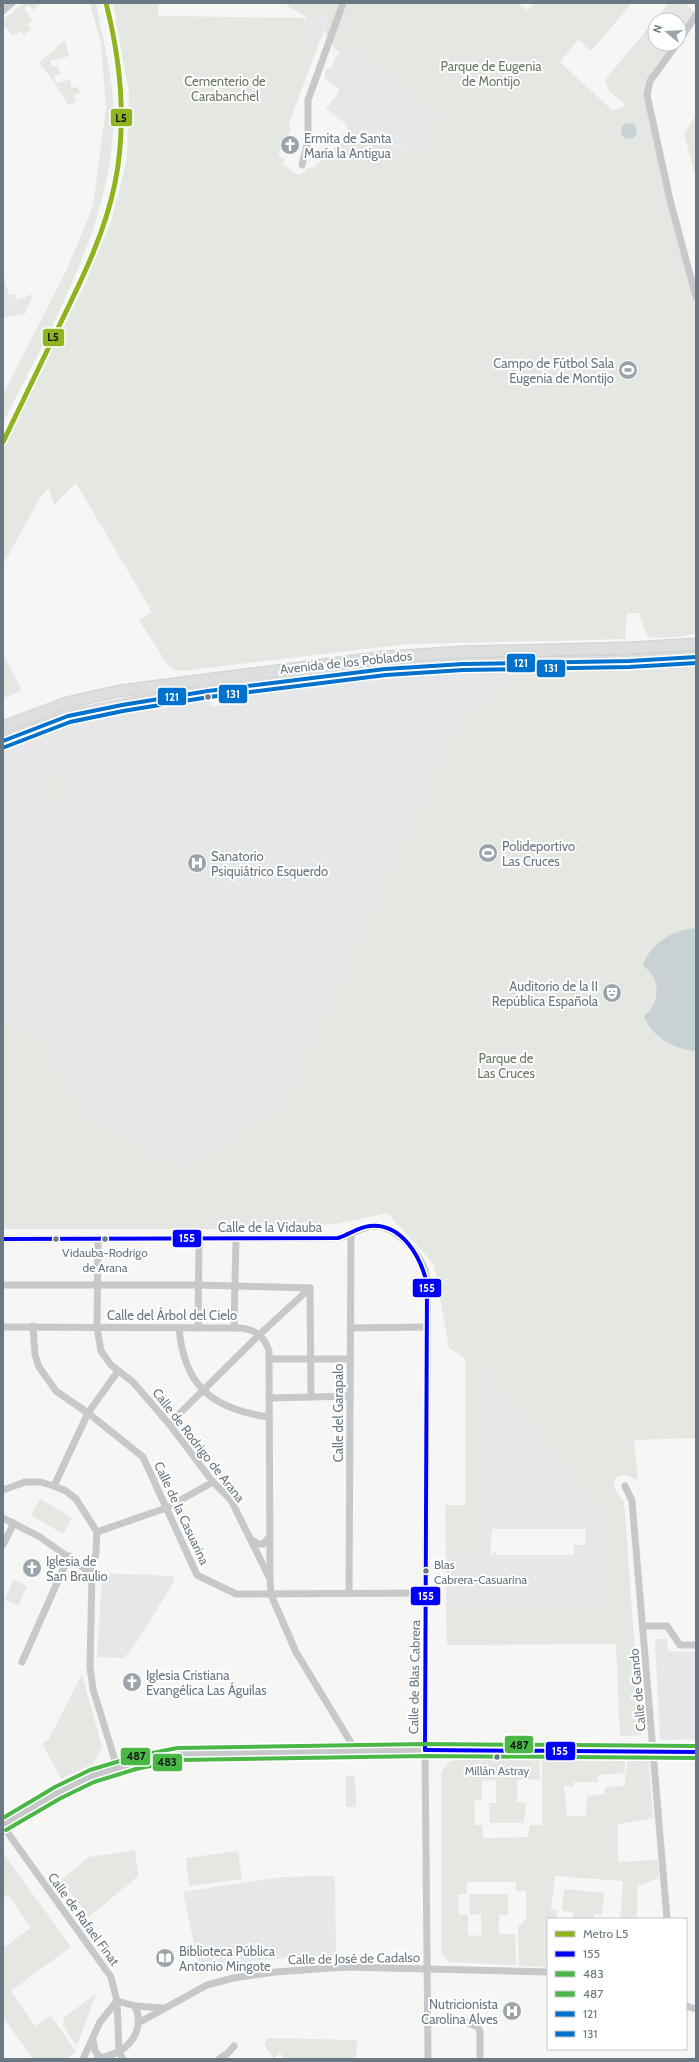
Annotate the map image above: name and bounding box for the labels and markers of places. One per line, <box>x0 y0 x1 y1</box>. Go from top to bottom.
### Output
place label: Ermita de Santa María la Antigua <box>304 130 392 161</box>
church icon: Ermita de Santa María la Antigua <box>279 134 301 156</box>
place label: Campo de Fútbol Sala Eugenia de Montijo <box>493 355 615 387</box>
sports icon: Campo de Fútbol Sala Eugenia de Montijo <box>617 359 639 381</box>
unlabelled marker <box>203 692 213 702</box>
place label: Polideportivo Las Cruces <box>502 838 575 869</box>
sports icon: Polideportivo Las Cruces <box>477 842 499 864</box>
place label: Sanatorio Psiquiátrico Esquerdo <box>211 848 328 879</box>
hospital icon: Sanatorio Psiquiátrico Esquerdo <box>186 852 208 874</box>
place label: Auditorio de la II República Española <box>492 978 599 1009</box>
theatre icon: Auditorio de la II República Española <box>601 982 623 1004</box>
unlabelled marker <box>51 1234 61 1244</box>
marker: Vidauba-Rodrigo de Arana <box>100 1234 110 1244</box>
place label: Vidauba-Rodrigo de Arana <box>62 1245 148 1275</box>
place label: Iglesia de San Braulio <box>46 1553 108 1584</box>
church icon: Iglesia de San Braulio <box>21 1557 43 1579</box>
place label: Blas Cabrera-Casuarina <box>434 1557 527 1587</box>
marker: Blas Cabrera-Casuarina <box>421 1566 431 1576</box>
place label: Iglesia Cristiana Evangélica Las Águilas <box>146 1667 267 1698</box>
church icon: Iglesia Cristiana Evangélica Las Águilas <box>121 1671 143 1693</box>
marker: Millán Astray <box>492 1752 502 1762</box>
place label: Millán Astray <box>465 1763 529 1778</box>
place label: Biblioteca Pública Antonio Mingote <box>179 1943 276 1974</box>
library icon: Biblioteca Pública Antonio Mingote <box>154 1947 176 1969</box>
place label: Nutricionista Carolina Alves <box>421 1996 499 2027</box>
hospital icon: Nutricionista Carolina Alves <box>501 2000 523 2022</box>

